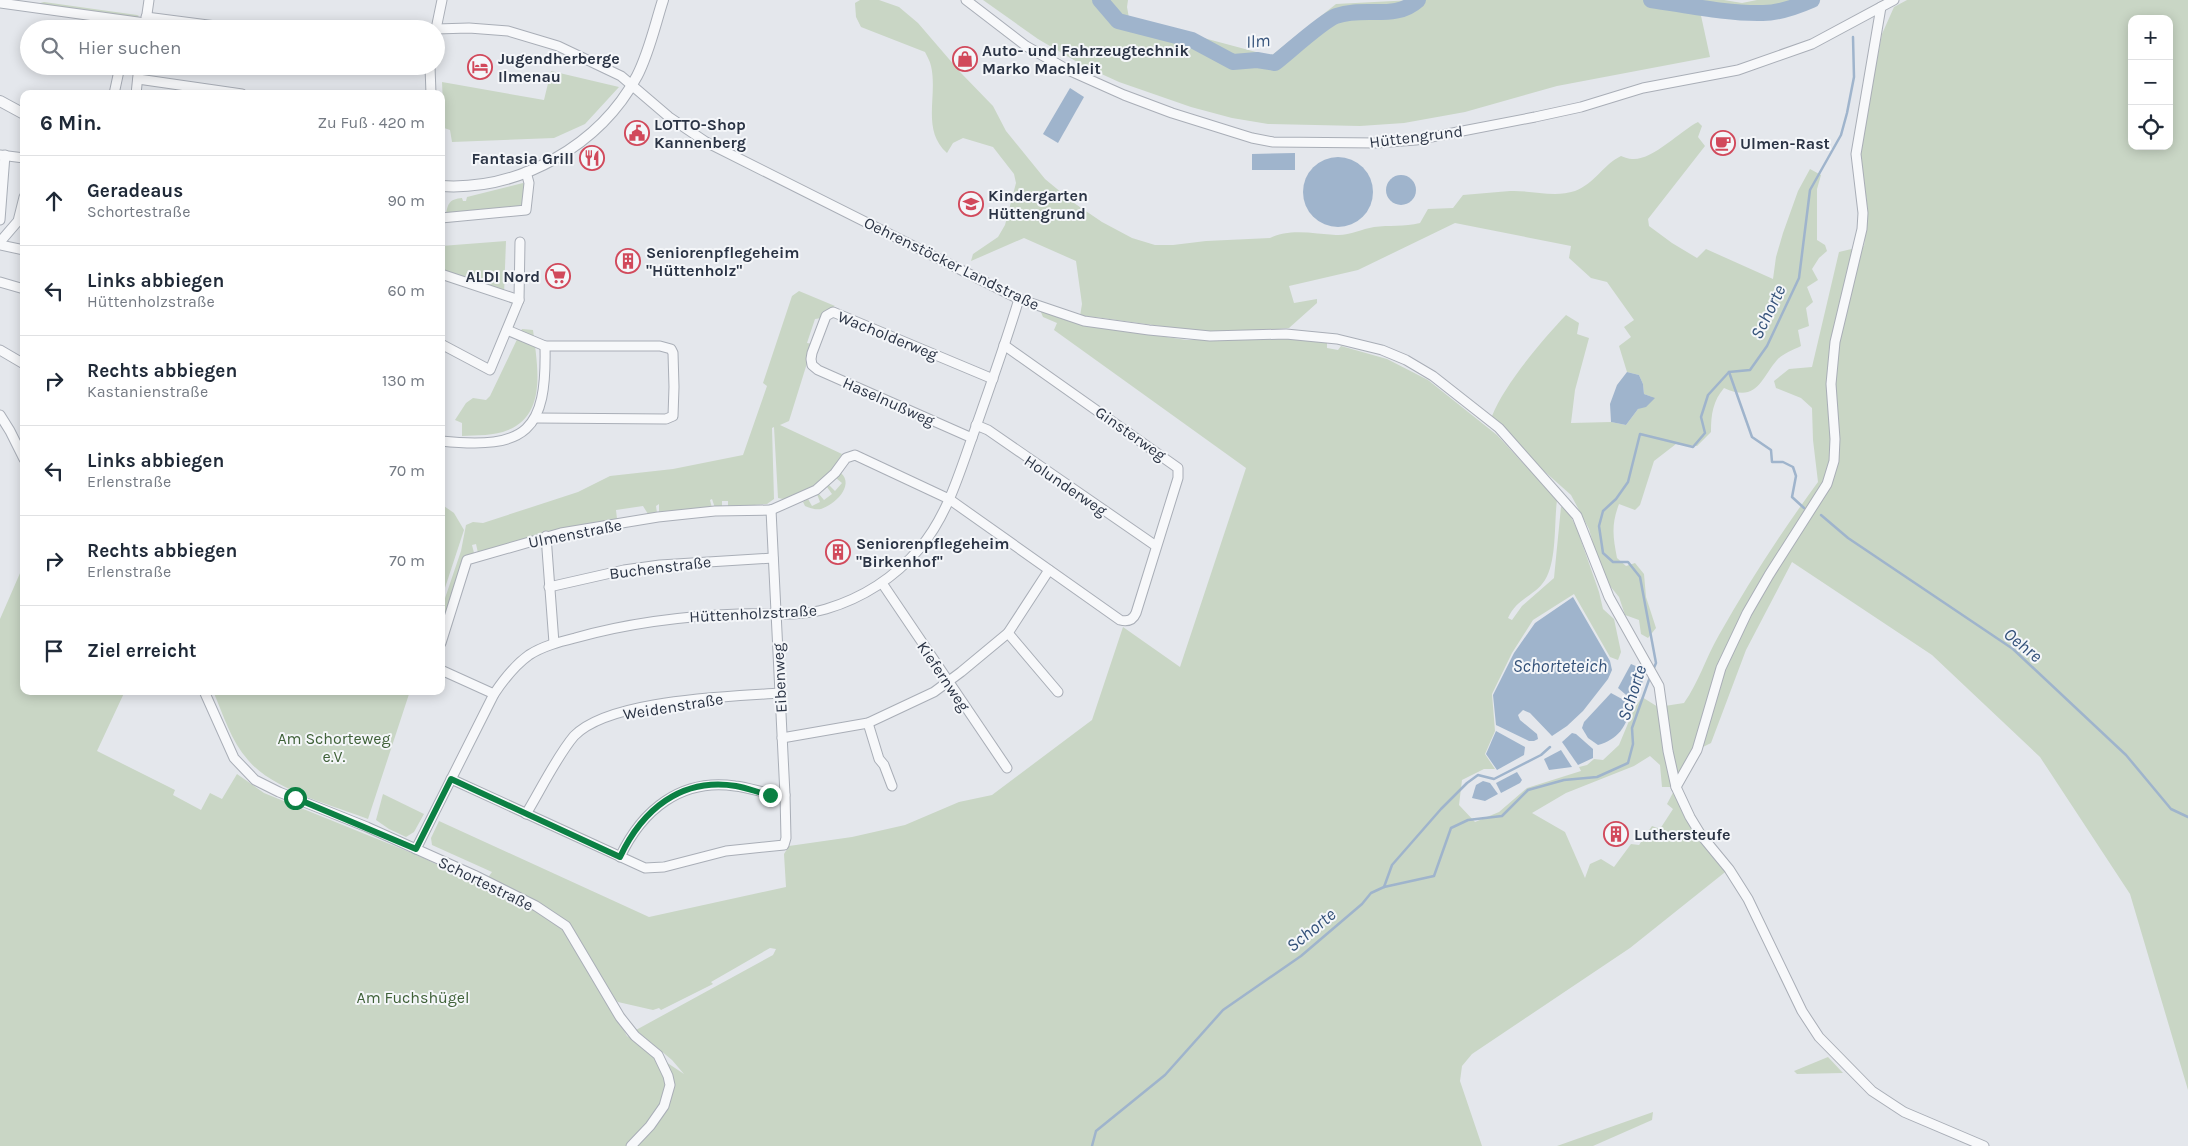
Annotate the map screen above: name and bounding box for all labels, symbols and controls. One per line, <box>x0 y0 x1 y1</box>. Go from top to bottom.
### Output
map controls <box>2128 15 2173 150</box>
button: + <box>2128 15 2173 60</box>
search box <box>20 20 445 75</box>
water label: Ilm <box>1245 29 1271 53</box>
icon: search <box>38 34 66 62</box>
text: Hier suchen <box>78 37 181 59</box>
place label: Auto- und Fahrzeugtechnik Marko Machleit <box>982 41 1189 78</box>
shop icon: Auto- und Fahrzeugtechnik Marko Machleit <box>952 46 978 72</box>
place label: Jugendherberge Ilmenau <box>498 49 620 86</box>
hotel icon: Jugendherberge Ilmenau <box>467 54 493 80</box>
button: − <box>2128 60 2173 105</box>
button: locate <box>2128 105 2173 150</box>
text: 6 Min. <box>40 111 101 135</box>
text: Zu Fuß · 420 m <box>318 113 425 132</box>
place label: LOTTO-Shop Kannenberg <box>654 115 746 152</box>
public building icon: LOTTO-Shop Kannenberg <box>624 120 650 146</box>
street label: Hüttengrund <box>1368 121 1464 152</box>
cafe icon: Ulmen-Rast <box>1710 130 1736 156</box>
place label: Ulmen-Rast <box>1740 134 1830 153</box>
restaurant icon: Fantasia Grill <box>579 145 605 171</box>
place label: Fantasia Grill <box>471 149 574 168</box>
text: Geradeaus <box>87 180 183 202</box>
place label: Kindergarten Hüttengrund <box>988 186 1088 223</box>
icon: ahead <box>40 187 68 215</box>
text: 90 m <box>387 191 425 210</box>
school or university icon: Kindergarten Hüttengrund <box>958 191 984 217</box>
text: Schortestraße <box>87 202 190 221</box>
street label: Oehrenstöcker Landstraße <box>861 213 1042 314</box>
place label: Seniorenpflegeheim "Hüttenholz" <box>646 243 799 280</box>
building icon: Seniorenpflegeheim "Hüttenholz" <box>615 248 641 274</box>
supermarket icon: ALDI Nord <box>545 263 571 289</box>
place label: ALDI Nord <box>466 267 540 286</box>
text: Links abbiegen <box>87 270 224 292</box>
icon: left <box>40 277 68 305</box>
text: 60 m <box>388 281 425 300</box>
water label: Schorte <box>1746 281 1790 343</box>
text: Hüttenholzstraße <box>87 292 215 311</box>
street label: Wacholderweg <box>835 307 941 364</box>
text: Rechts abbiegen <box>87 360 237 382</box>
icon: right <box>40 367 68 395</box>
text: 130 m <box>382 371 425 390</box>
street label: Haselnußweg <box>840 373 938 430</box>
text: Kastanienstraße <box>87 382 208 401</box>
street label: Ginsterweg <box>1092 402 1170 465</box>
text: Links abbiegen <box>87 450 224 472</box>
street label: Holunderweg <box>1021 451 1111 520</box>
icon: left <box>40 457 68 485</box>
text: 70 m <box>389 461 425 480</box>
text: Erlenstraße <box>87 472 171 491</box>
street label: Ulmenstraße <box>527 515 623 552</box>
place label: Seniorenpflegeheim "Birkenhof" <box>856 534 1009 571</box>
building icon: Seniorenpflegeheim "Birkenhof" <box>825 539 851 565</box>
text: Rechts abbiegen <box>87 540 237 562</box>
icon: right <box>40 547 68 575</box>
text: 70 m <box>389 551 425 570</box>
street label: Buchenstraße <box>608 552 712 583</box>
text: Erlenstraße <box>87 562 171 581</box>
street label: Hüttenholzstraße <box>689 601 817 626</box>
water label: Oehre <box>1999 623 2047 667</box>
icon: arrive <box>40 637 68 665</box>
street label: Kiefernweg <box>913 638 974 715</box>
text: Ziel erreicht <box>87 640 197 662</box>
street label: Eibenweg <box>768 643 791 713</box>
water label: Schorteteich <box>1513 655 1607 677</box>
water label: Schorte <box>1613 662 1651 724</box>
street label: Weidenstraße <box>622 689 725 724</box>
park label: Am Schorteweg e.V. <box>277 729 391 766</box>
route end <box>759 784 782 807</box>
route start <box>284 787 307 810</box>
building icon: Luthersteufe <box>1603 821 1629 847</box>
place label: Luthersteufe <box>1634 825 1731 844</box>
street label: Schortestraße <box>435 852 536 915</box>
water label: Schorte <box>1282 903 1340 957</box>
park label: Am Fuchshügel <box>356 988 470 1007</box>

